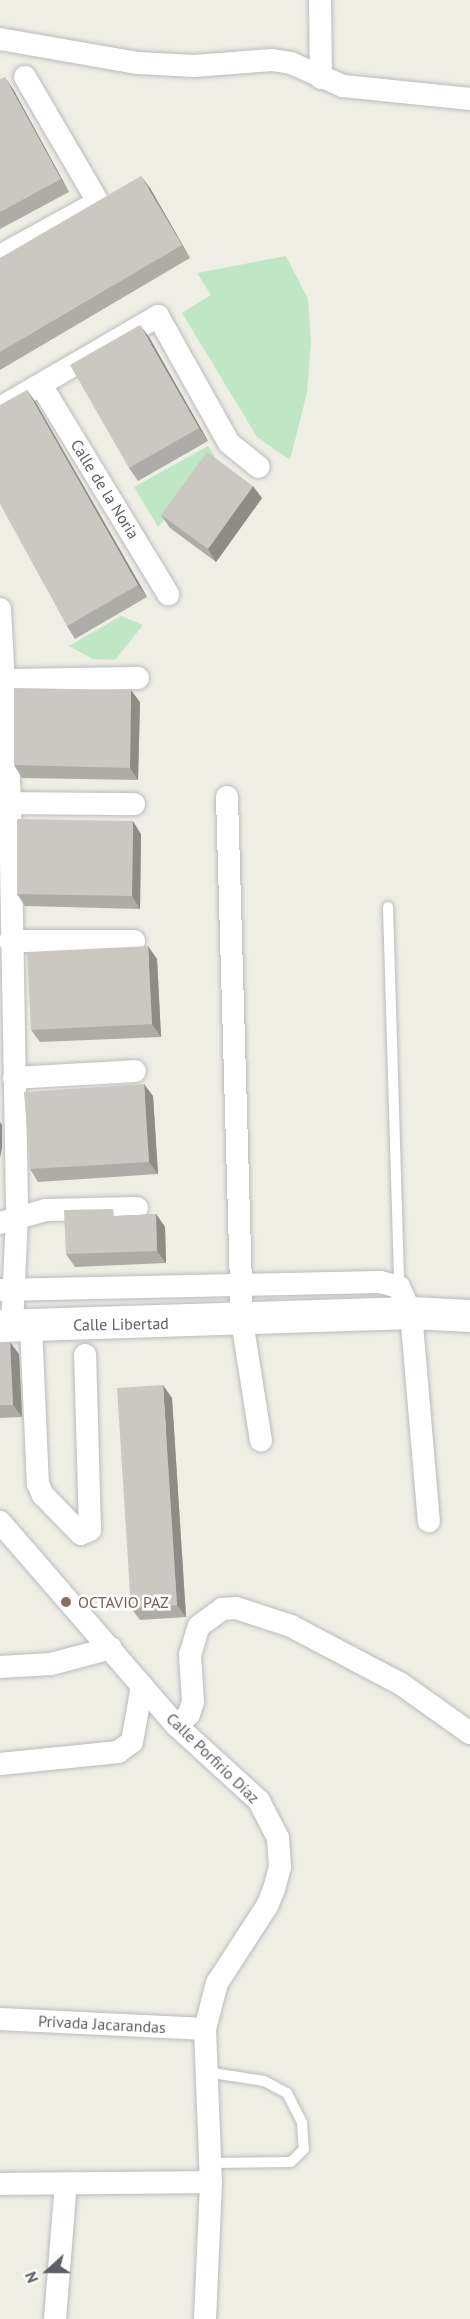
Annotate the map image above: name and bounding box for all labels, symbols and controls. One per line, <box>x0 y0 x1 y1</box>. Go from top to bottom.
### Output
street label: Calle de la Noria <box>67 436 143 542</box>
street label: Calle Libertad <box>73 1314 169 1334</box>
place label: OCTAVIO PAZ <box>78 1592 169 1612</box>
marker: OCTAVIO PAZ <box>59 1595 73 1609</box>
street label: Calle Porfirio Díaz <box>162 1709 264 1807</box>
street label: Privada Jacarandas <box>38 2011 166 2037</box>
north arrow <box>18 2241 78 2301</box>
text: N <box>20 2269 42 2286</box>

